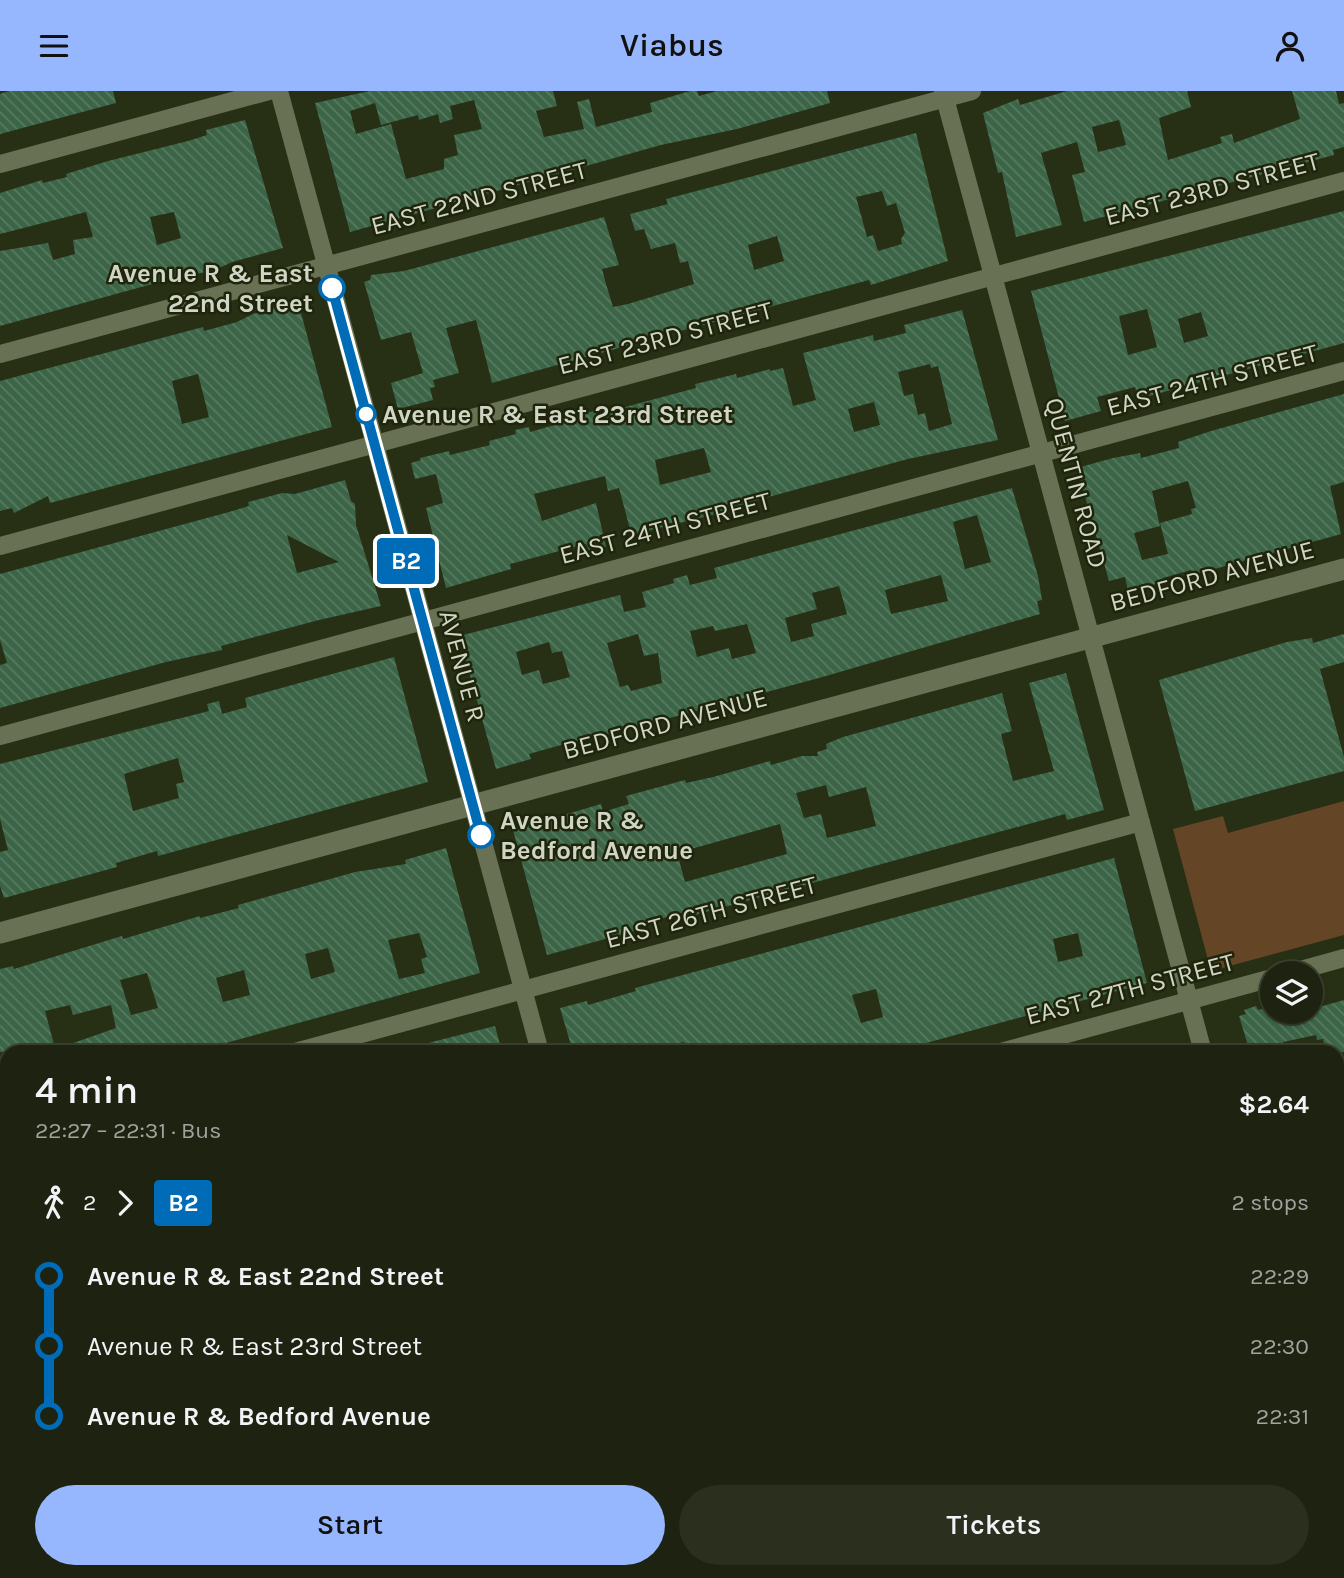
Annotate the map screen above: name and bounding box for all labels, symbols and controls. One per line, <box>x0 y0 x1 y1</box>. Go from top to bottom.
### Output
icon: menu <box>35 27 73 65</box>
text: Viabus <box>620 27 724 64</box>
icon: person <box>1271 27 1309 65</box>
street label: EAST 23RD STREET <box>1101 145 1323 233</box>
street label: EAST 22ND STREET <box>367 154 591 242</box>
place label: Avenue R & East 22nd Street <box>108 258 313 319</box>
marker: Avenue R & East 22nd Street <box>319 275 345 301</box>
street label: EAST 23RD STREET <box>554 294 776 382</box>
street label: EAST 24TH STREET <box>1103 337 1321 423</box>
street label: QUENTIN ROAD <box>1038 394 1114 572</box>
place label: Avenue R & East 23rd Street <box>382 399 733 430</box>
marker: Avenue R & East 23rd Street <box>356 404 376 424</box>
street label: EAST 24TH STREET <box>556 485 774 571</box>
street label: BEDFORD AVENUE <box>1106 534 1318 618</box>
line badge: B2 <box>374 538 438 584</box>
text: B2 <box>391 547 421 575</box>
street label: AVENUE R <box>432 606 492 726</box>
street label: BEDFORD AVENUE <box>559 682 771 766</box>
place label: Avenue R & Bedford Avenue <box>500 805 693 866</box>
marker: Avenue R & Bedford Avenue <box>468 822 494 848</box>
street label: EAST 26TH STREET <box>602 869 820 955</box>
street label: EAST 27TH STREET <box>1022 946 1238 1032</box>
map controls <box>1260 961 1323 1024</box>
button: layers <box>1260 961 1323 1024</box>
text: 4 min <box>35 1068 138 1113</box>
text: $2.64 <box>1239 1089 1309 1120</box>
text: 22:27 – 22:31 · Bus <box>35 1117 221 1144</box>
icon: walk <box>35 1184 73 1222</box>
icon: forward <box>106 1184 144 1222</box>
text: 2 <box>83 1189 96 1216</box>
text: B2 <box>168 1189 198 1217</box>
text: 2 stops <box>1231 1189 1309 1216</box>
text: Avenue R & East 22nd Street <box>87 1261 444 1292</box>
text: 22:29 <box>1250 1263 1309 1290</box>
text: Avenue R & East 23rd Street <box>87 1331 422 1362</box>
text: 22:30 <box>1250 1333 1309 1360</box>
text: Avenue R & Bedford Avenue <box>87 1401 431 1432</box>
text: 22:31 <box>1256 1403 1309 1430</box>
button: Start <box>35 1485 665 1565</box>
button: Tickets <box>679 1485 1309 1565</box>

